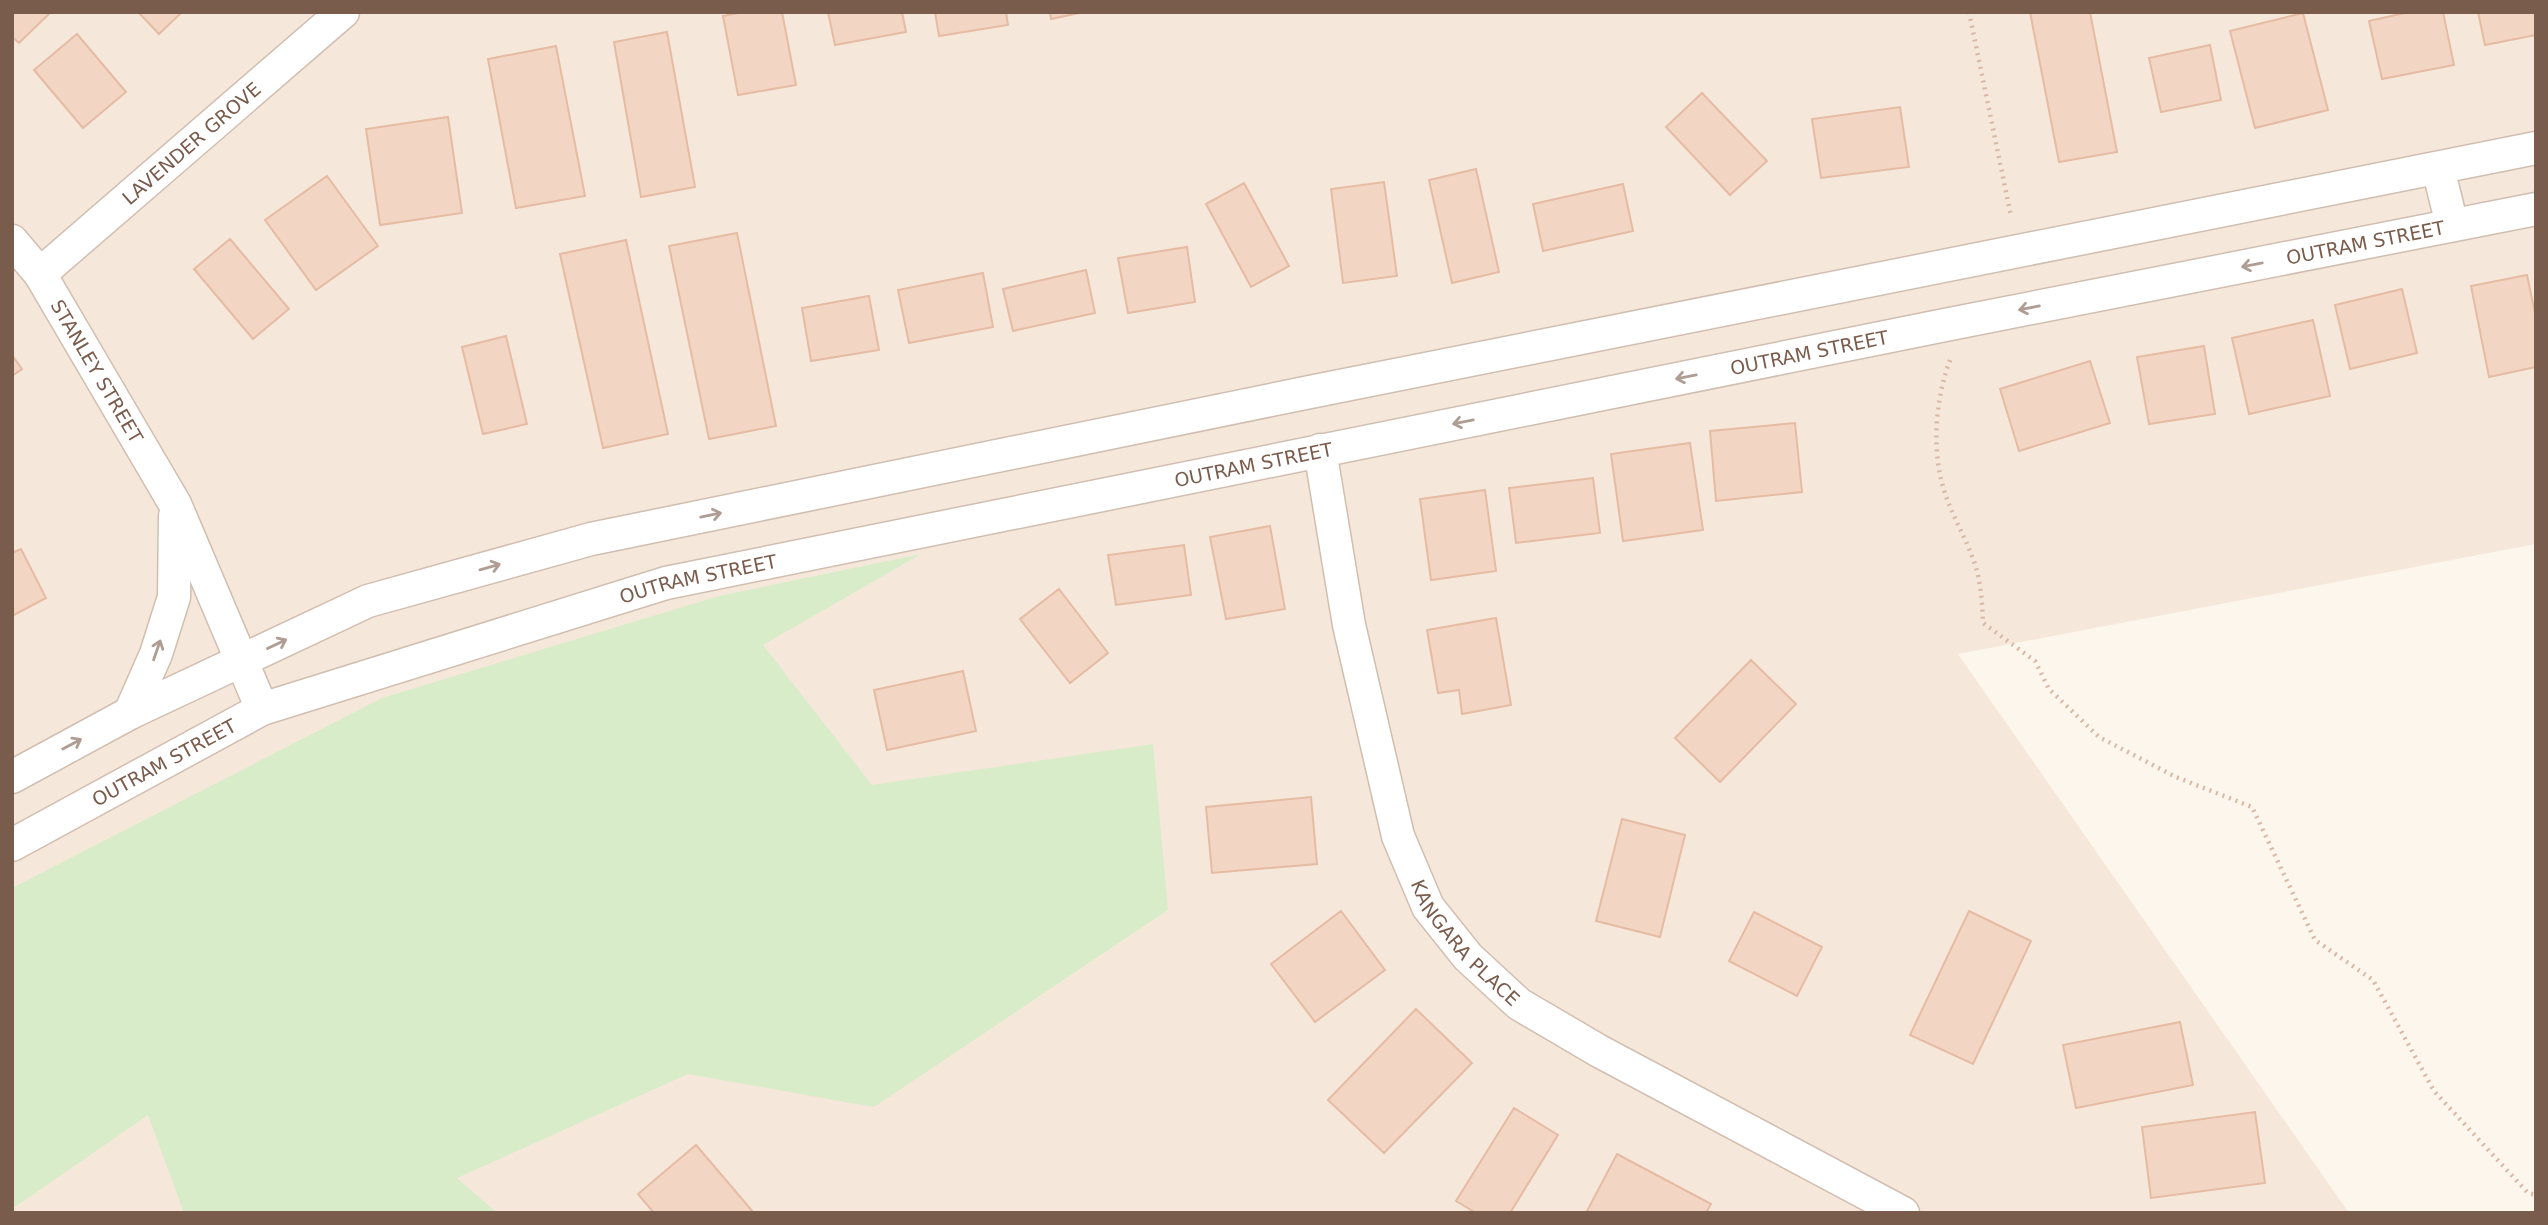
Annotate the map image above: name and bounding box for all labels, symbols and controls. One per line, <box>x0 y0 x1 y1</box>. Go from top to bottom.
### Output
street label: LAVENDER GROVE <box>118 77 265 209</box>
street label: OUTRAM STREET <box>2284 216 2447 269</box>
one-way arrow <box>2241 258 2264 272</box>
street label: STANLEY STREET <box>47 296 148 447</box>
one-way arrow <box>2018 302 2041 316</box>
street label: OUTRAM STREET <box>1728 326 1891 379</box>
one-way arrow <box>1675 370 1698 384</box>
one-way arrow <box>1452 415 1475 429</box>
street label: OUTRAM STREET <box>1172 438 1335 491</box>
one-way arrow <box>699 507 722 521</box>
street label: OUTRAM STREET <box>617 550 779 608</box>
one-way arrow <box>479 560 501 573</box>
one-way arrow <box>266 637 287 651</box>
one-way arrow <box>152 640 164 662</box>
street label: OUTRAM STREET <box>88 714 240 810</box>
one-way arrow <box>62 737 82 751</box>
street label: KANGARA PLACE <box>1407 876 1524 1010</box>

